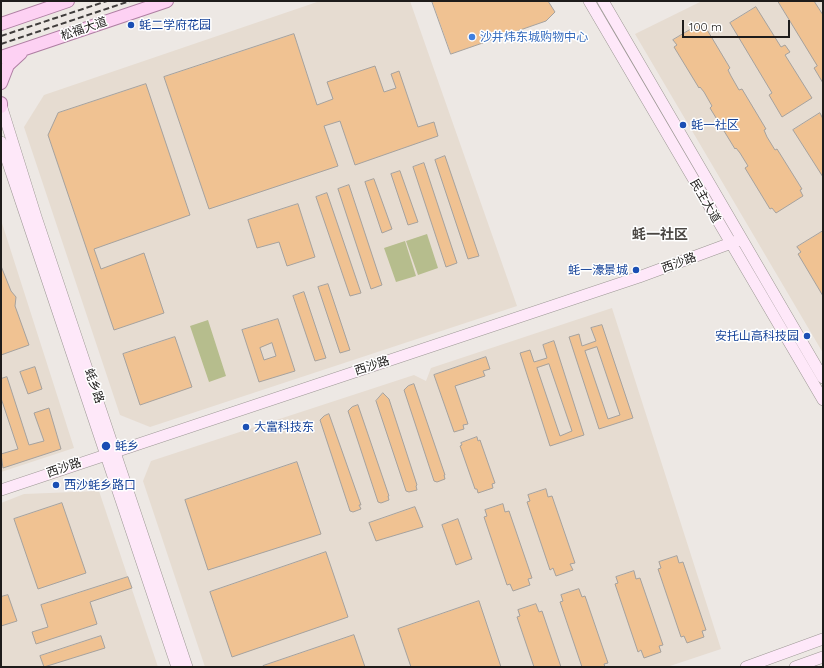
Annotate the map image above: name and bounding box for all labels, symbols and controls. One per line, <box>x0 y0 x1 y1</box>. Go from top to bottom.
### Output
scale bar <box>684 12 792 38</box>
street label: 松福大道 <box>59 14 109 44</box>
place label: 蚝二学府花园 <box>139 18 211 32</box>
text: 100 m <box>689 19 722 34</box>
marker: 蚝二学府花园 <box>126 20 136 30</box>
place label: 沙井炜东城购物中心 <box>480 30 588 44</box>
marker: 沙井炜东城购物中心 <box>467 32 477 42</box>
place label: 蚝一社区 <box>691 118 739 132</box>
marker: 蚝一社区 <box>678 120 688 130</box>
street label: 民主大道 <box>687 177 723 225</box>
district label: 蚝一社区 <box>632 227 688 243</box>
street label: 西沙路 <box>660 250 698 276</box>
place label: 蚝一濠景城 <box>568 263 628 277</box>
marker: 蚝一濠景城 <box>631 265 641 275</box>
place label: 安托山高科技园 <box>715 329 799 343</box>
marker: 安托山高科技园 <box>802 331 812 341</box>
street label: 西沙路 <box>353 354 391 378</box>
street label: 蚝乡路 <box>81 367 107 405</box>
place label: 大富科技东 <box>254 420 314 434</box>
marker: 大富科技东 <box>241 422 251 432</box>
place label: 蚝乡 <box>115 439 139 453</box>
marker: 蚝乡 <box>100 440 112 452</box>
street label: 西沙路 <box>45 455 83 481</box>
place label: 西沙蚝乡路口 <box>64 478 136 492</box>
marker: 西沙蚝乡路口 <box>51 480 61 490</box>

